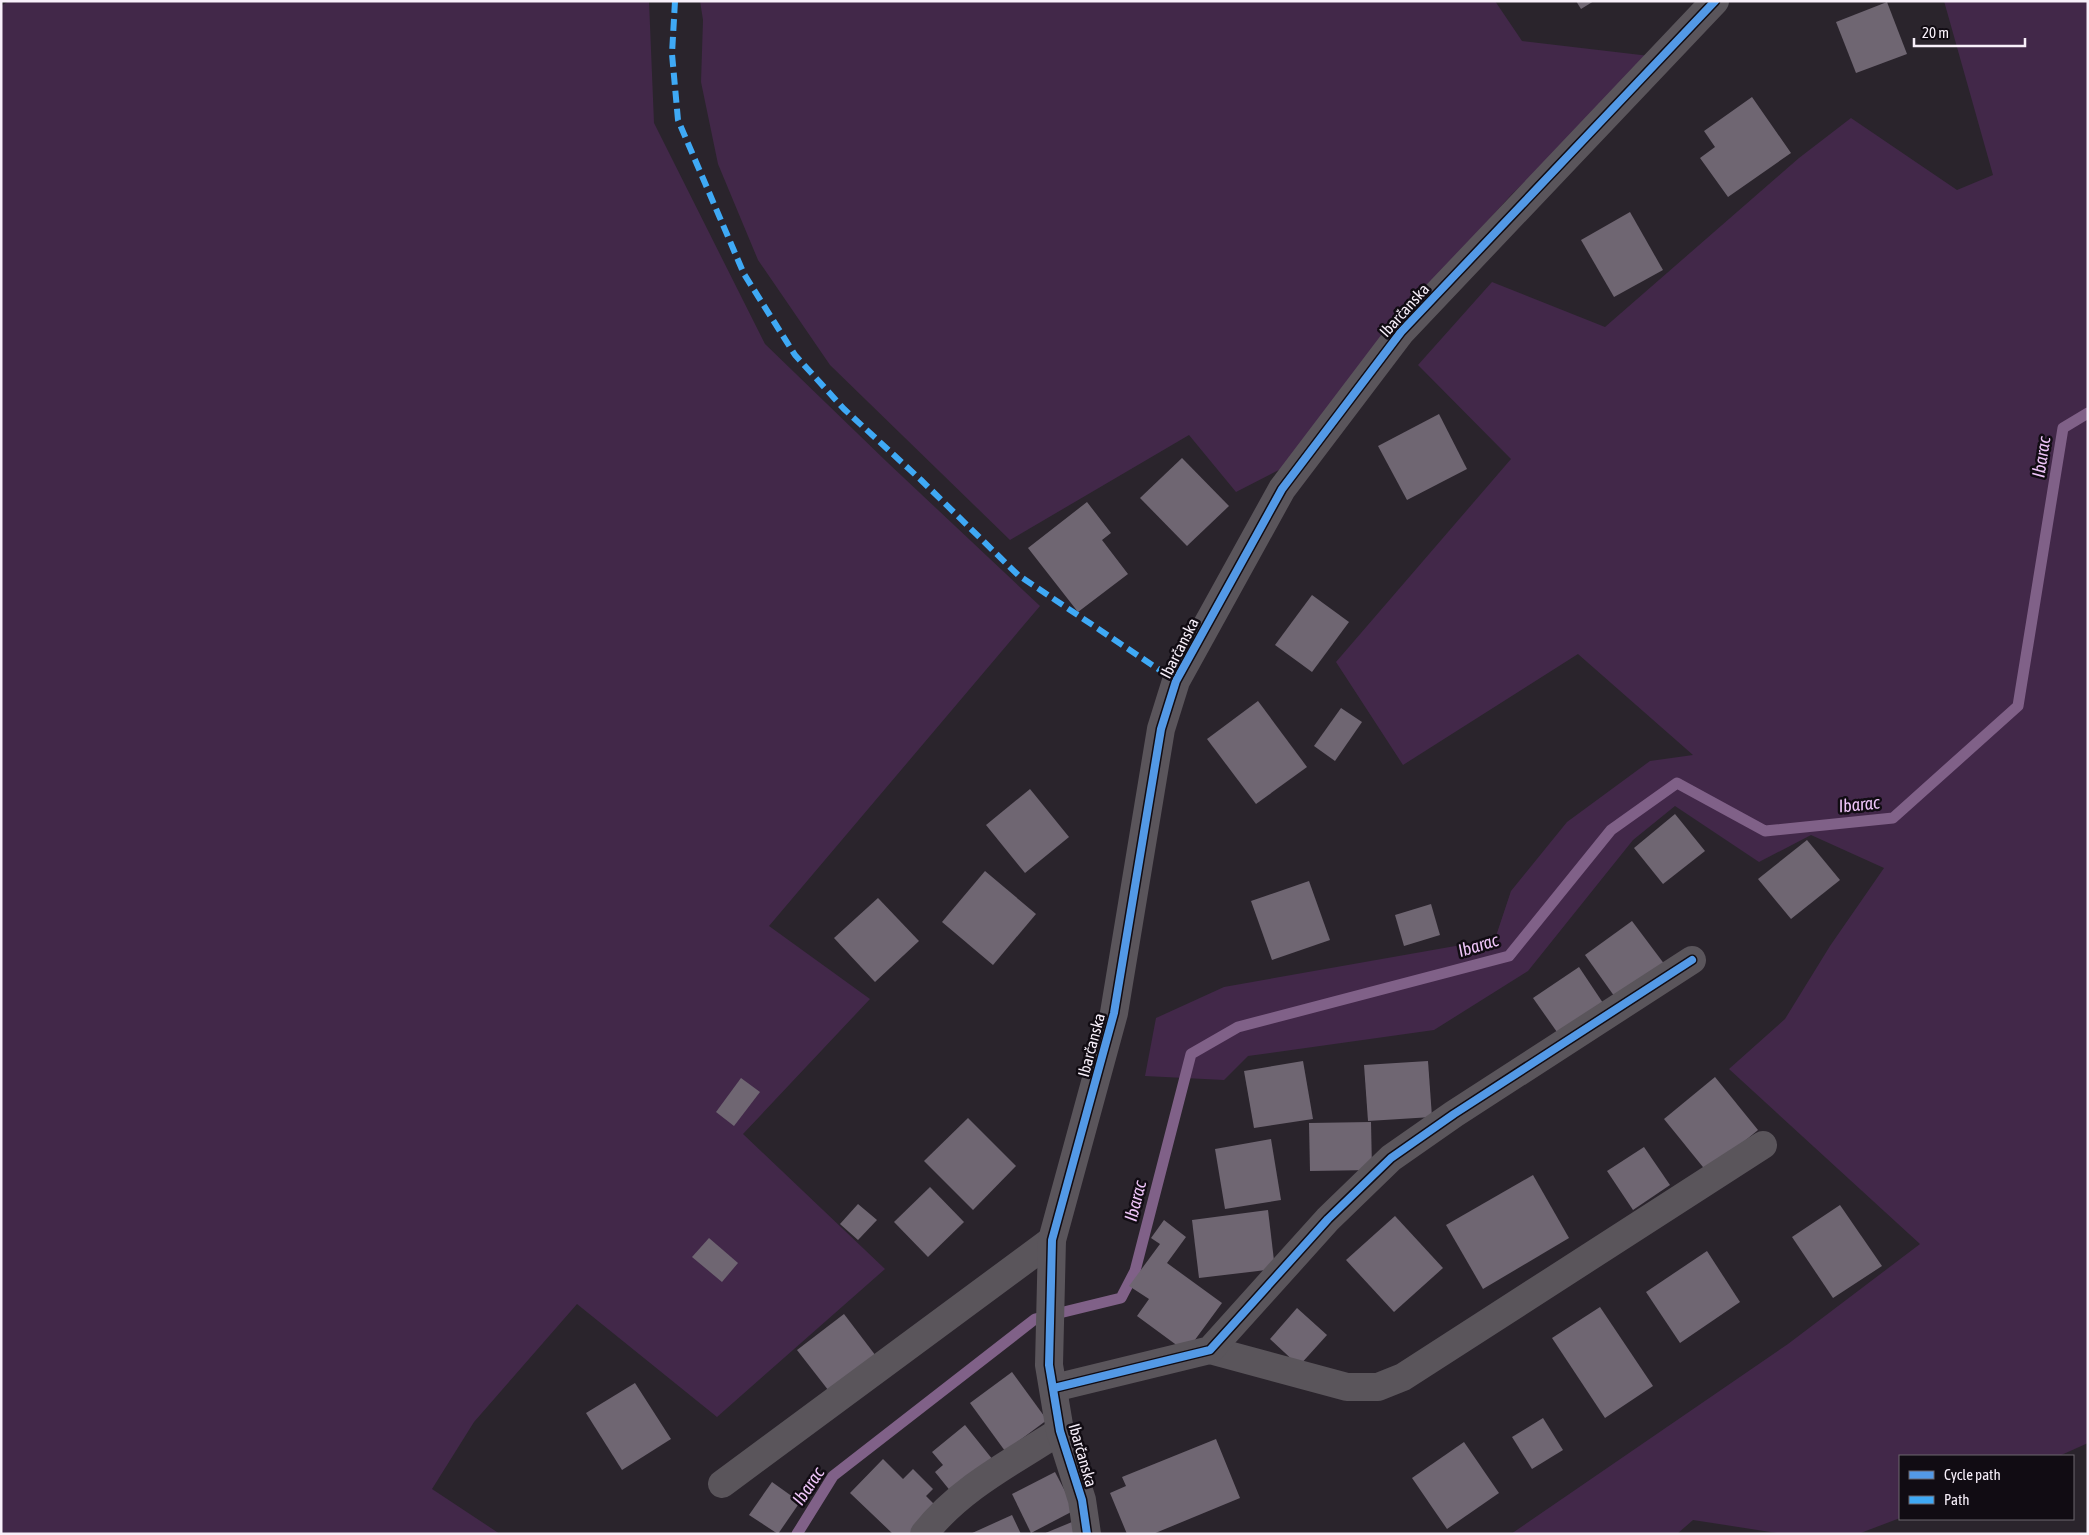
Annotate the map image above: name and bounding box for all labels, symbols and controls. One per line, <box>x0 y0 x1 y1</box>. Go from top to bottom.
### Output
scale bar <box>1914 15 2025 47</box>
text: 20 m <box>1922 24 1949 41</box>
street label: Ibarčanska <box>1376 280 1432 340</box>
water label: Ibarac <box>2027 435 2055 479</box>
street label: Ibarčanska <box>1156 615 1202 681</box>
water label: Ibarac <box>1837 791 1881 817</box>
water label: Ibarac <box>1455 929 1501 961</box>
street label: Ibarčanska <box>1074 1011 1108 1079</box>
water label: Ibarac <box>1120 1178 1150 1224</box>
street label: Ibarčanska <box>1065 1421 1101 1489</box>
legend <box>1899 1455 2074 1520</box>
water label: Ibarac <box>788 1463 828 1509</box>
text: Cycle path <box>1944 1466 2001 1483</box>
text: Path <box>1944 1491 1970 1508</box>

